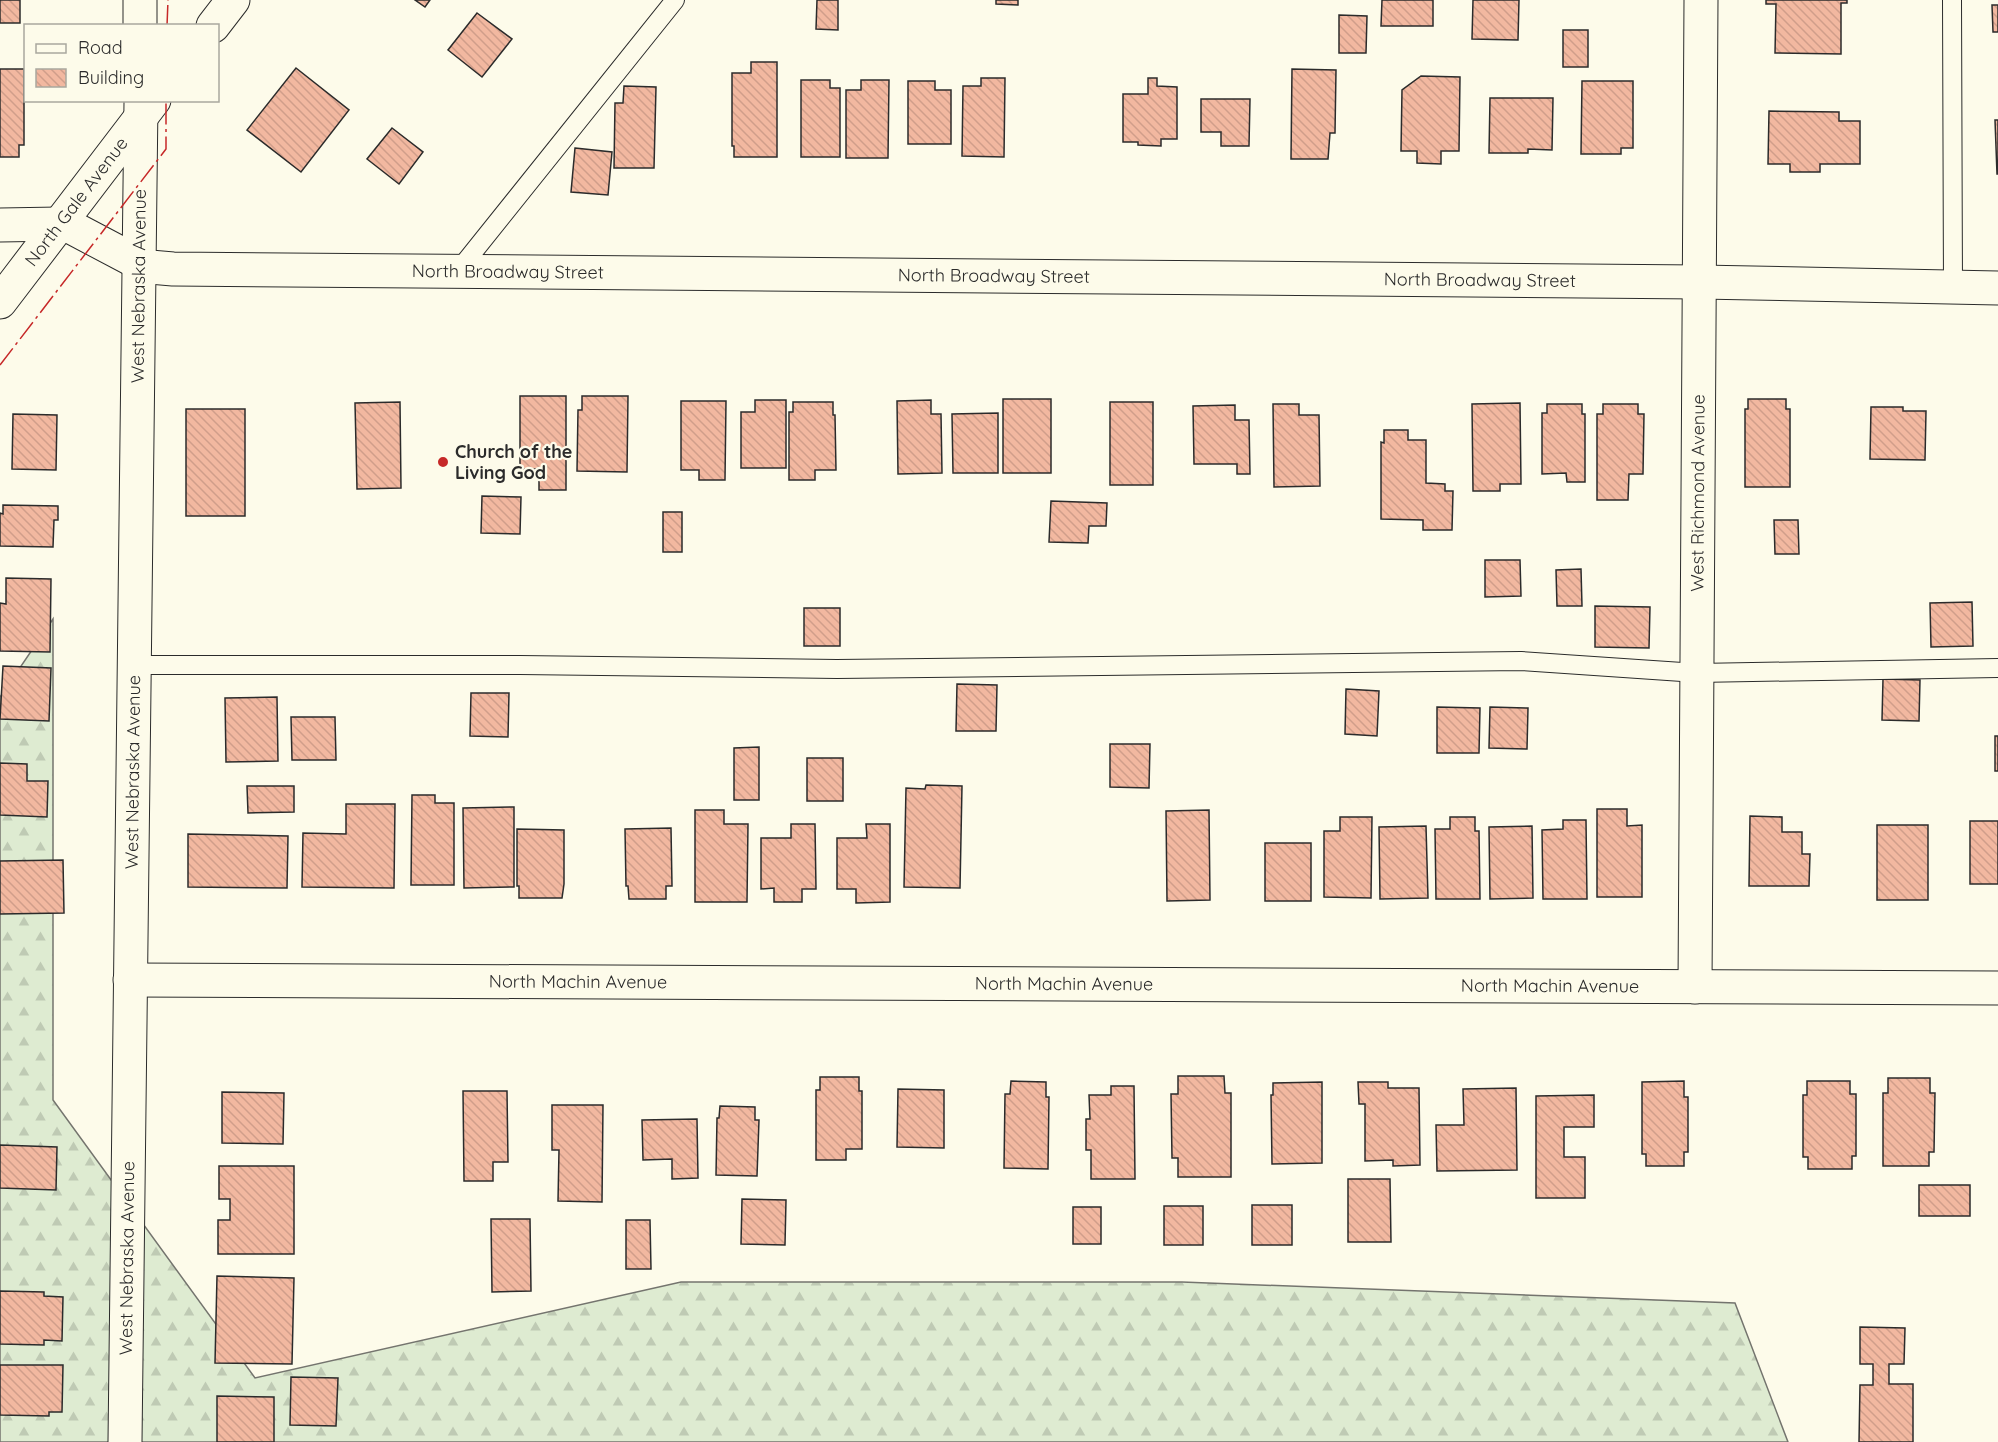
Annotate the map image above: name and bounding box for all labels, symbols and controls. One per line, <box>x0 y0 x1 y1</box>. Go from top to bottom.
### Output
legend <box>24 24 219 102</box>
text: Road <box>78 36 123 59</box>
text: Building <box>78 66 144 89</box>
street label: North Gale Avenue <box>19 132 133 271</box>
street label: West Nebraska Avenue <box>126 189 151 383</box>
street label: North Broadway Street <box>412 259 604 284</box>
street label: North Broadway Street <box>898 263 1090 288</box>
street label: North Broadway Street <box>1384 267 1576 292</box>
street label: West Richmond Avenue <box>1685 394 1710 592</box>
place label: Church of the Living God <box>455 440 572 484</box>
marker: Church of the Living God <box>436 455 450 469</box>
street label: West Nebraska Avenue <box>120 675 145 869</box>
street label: North Machin Avenue <box>489 970 667 993</box>
street label: North Machin Avenue <box>975 972 1153 995</box>
street label: North Machin Avenue <box>1461 974 1639 997</box>
street label: West Nebraska Avenue <box>114 1161 139 1355</box>

